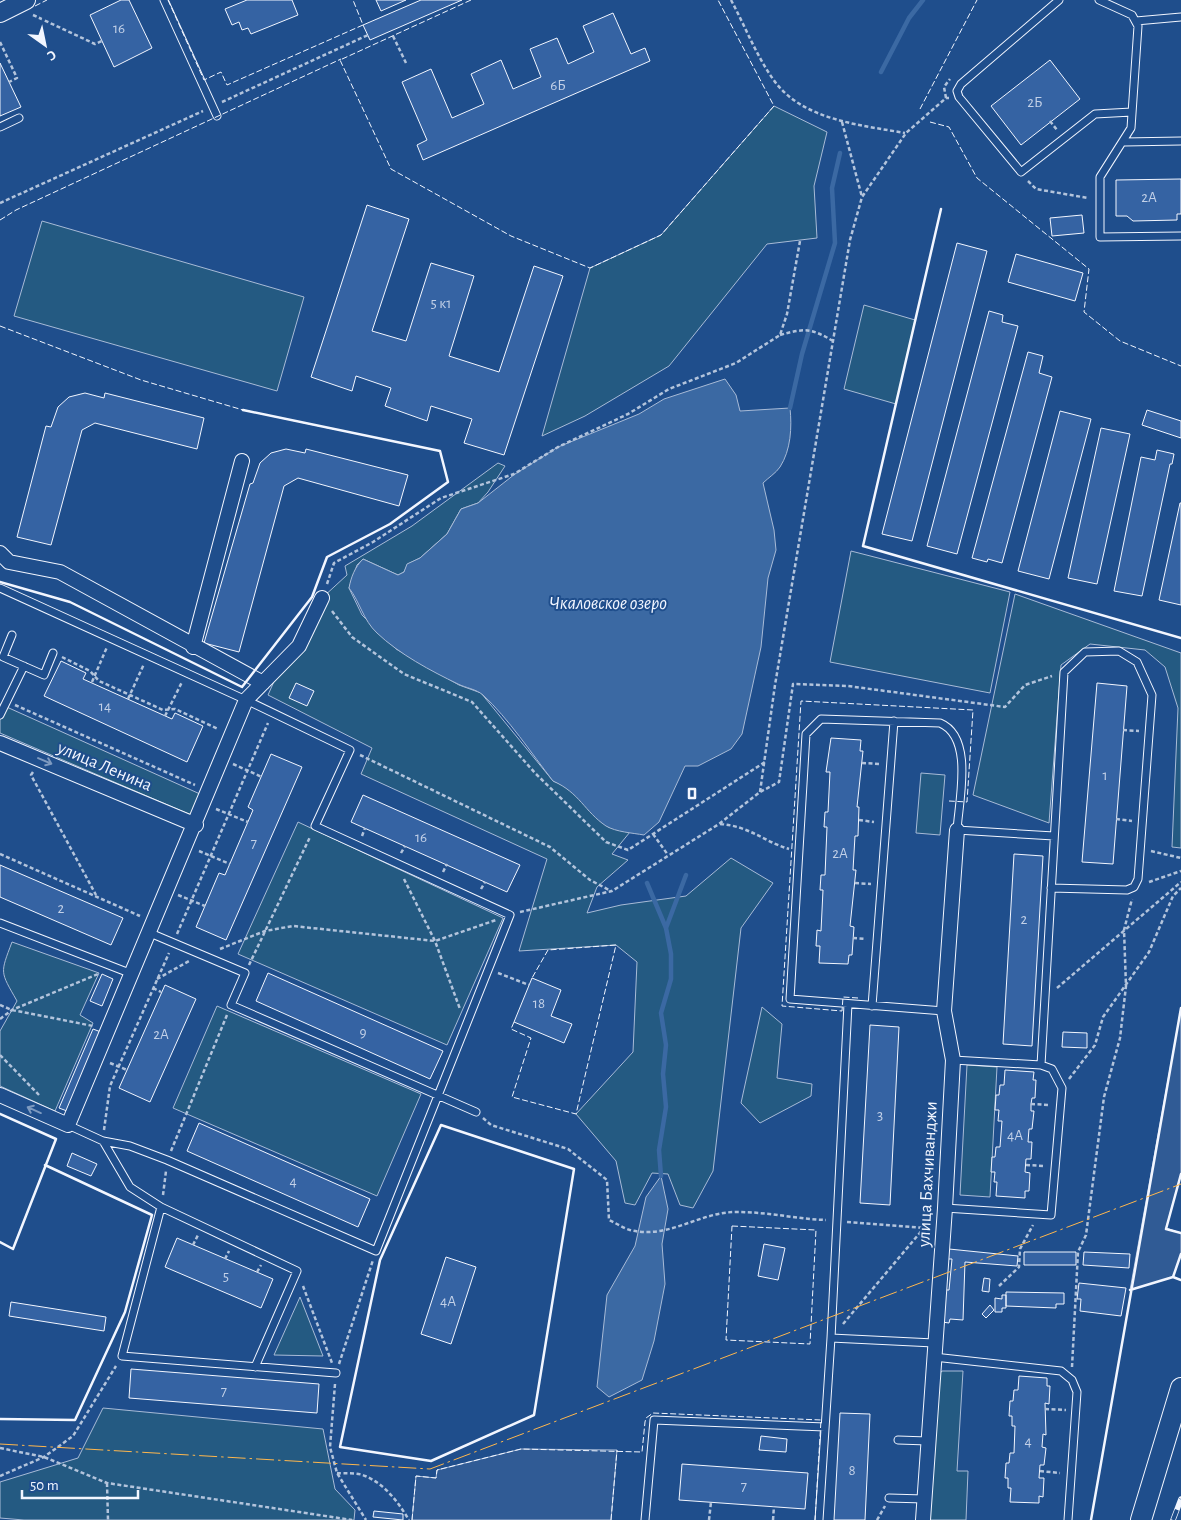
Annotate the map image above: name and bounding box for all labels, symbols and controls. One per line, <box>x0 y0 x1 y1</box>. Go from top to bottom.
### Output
north arrow <box>20 20 70 70</box>
house number: 16 <box>113 21 125 36</box>
text: С <box>44 47 59 63</box>
house number: 6Б <box>550 78 566 93</box>
house number: 2Б <box>1027 95 1043 110</box>
house number: 2А <box>1141 190 1157 205</box>
house number: 5 к1 <box>431 296 451 311</box>
water label: Чкаловское озеро <box>549 594 667 613</box>
house number: 14 <box>99 699 111 714</box>
street label: улица Ленина <box>54 738 155 795</box>
one-way arrow <box>37 757 52 767</box>
house number: 1 <box>1102 768 1108 783</box>
house number: 16 <box>415 830 427 845</box>
house number: 7 <box>251 836 257 851</box>
house number: 2А <box>832 846 848 861</box>
house number: 2 <box>58 901 65 916</box>
house number: 2 <box>1021 912 1028 927</box>
house number: 18 <box>533 996 545 1011</box>
house number: 9 <box>359 1025 367 1040</box>
house number: 2А <box>153 1027 169 1042</box>
street label: улица Бахчиванджи <box>915 1101 941 1248</box>
one-way arrow <box>27 1105 42 1115</box>
house number: 3 <box>877 1108 883 1123</box>
house number: 4А <box>1007 1128 1023 1143</box>
house number: 4 <box>289 1174 297 1189</box>
house number: 5 <box>223 1269 229 1284</box>
house number: 4А <box>440 1294 456 1309</box>
house number: 7 <box>221 1384 227 1399</box>
house number: 4 <box>1024 1434 1032 1449</box>
house number: 8 <box>848 1463 856 1478</box>
scale bar <box>22 1468 139 1500</box>
text: 50 m <box>30 1478 59 1493</box>
house number: 7 <box>741 1479 747 1494</box>

